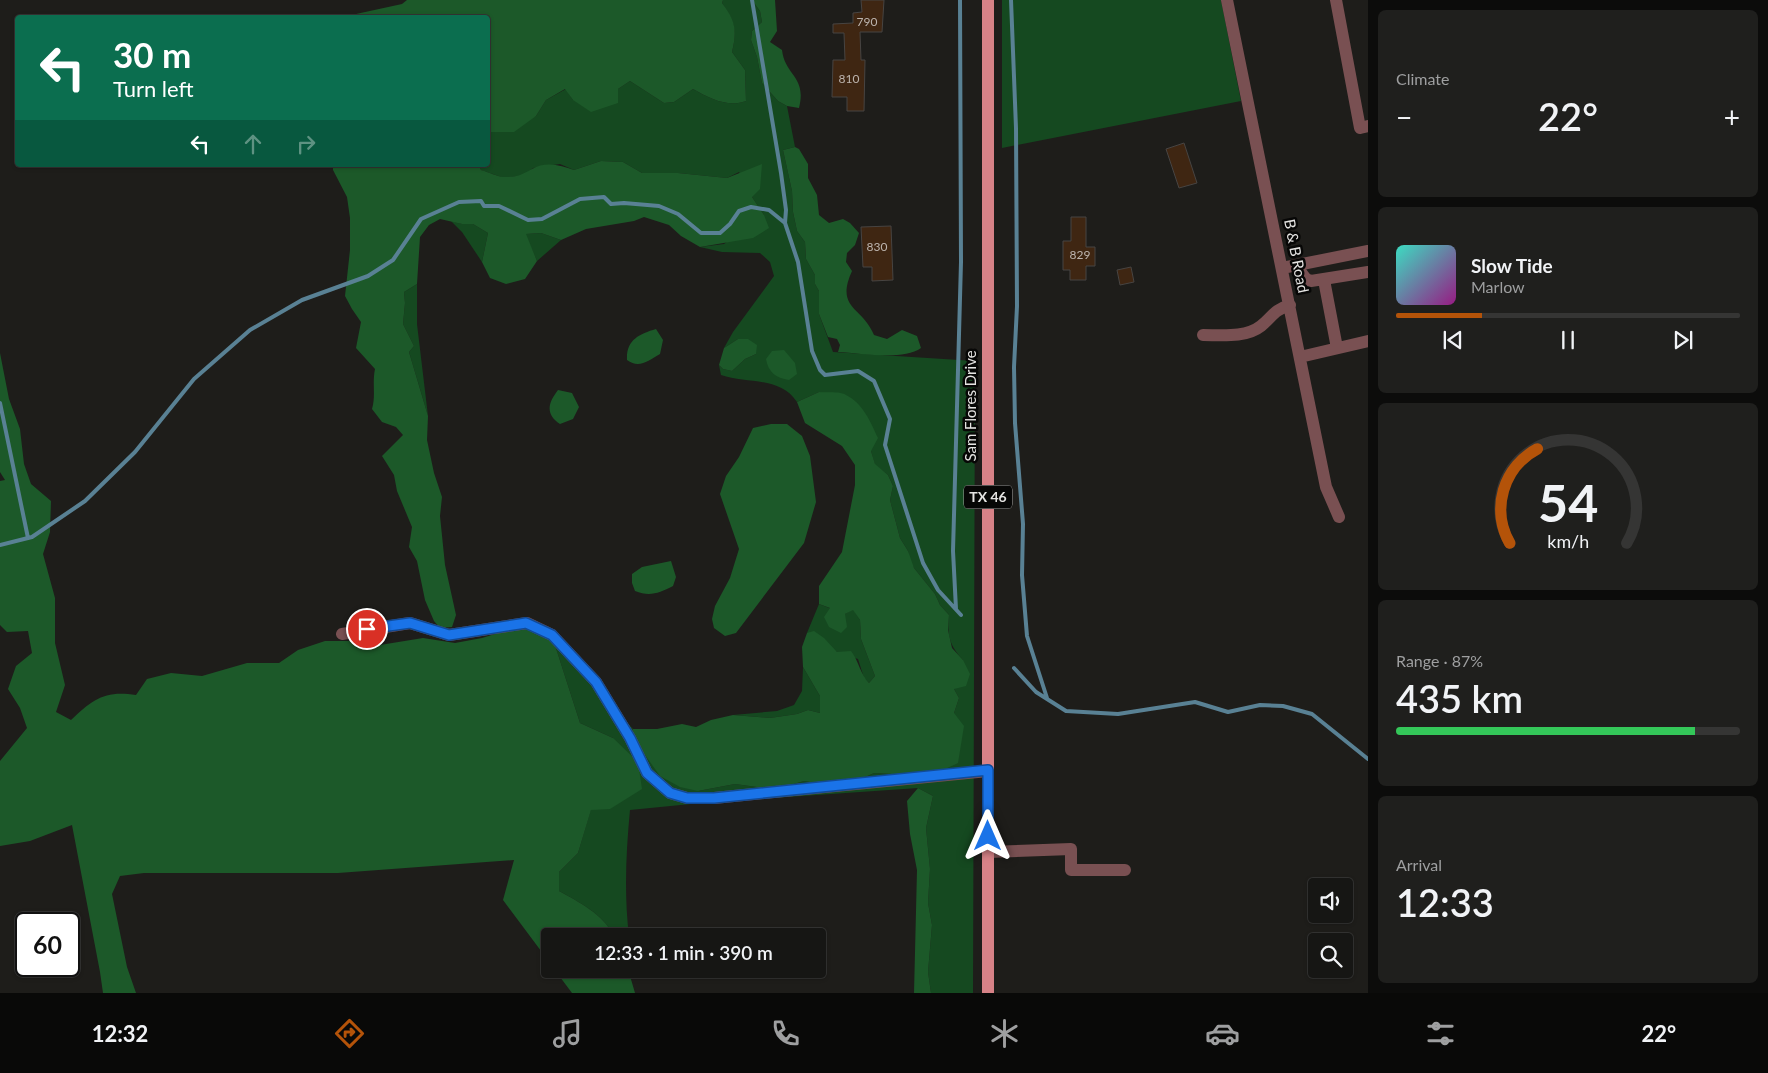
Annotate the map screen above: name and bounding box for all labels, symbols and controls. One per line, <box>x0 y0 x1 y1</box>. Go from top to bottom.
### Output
house number: 790 <box>857 14 877 29</box>
text: 30 m <box>113 33 191 75</box>
icon: left <box>30 35 95 100</box>
text: Climate <box>1396 69 1449 88</box>
house number: 810 <box>839 71 859 86</box>
text: Turn left <box>113 75 194 102</box>
text: 22° <box>1538 93 1598 139</box>
text: − <box>1396 100 1412 134</box>
text: + <box>1724 100 1740 134</box>
icon: left <box>186 130 214 158</box>
icon: ahead <box>239 130 267 158</box>
icon: right <box>292 130 320 158</box>
street label: B & B Road <box>1281 217 1313 294</box>
house number: 830 <box>867 239 887 254</box>
house number: 829 <box>1070 247 1090 262</box>
text: Slow Tide <box>1471 254 1553 277</box>
text: Marlow <box>1471 277 1525 296</box>
icon: previous <box>1439 326 1467 354</box>
icon: pause <box>1554 326 1582 354</box>
icon: next <box>1669 326 1697 354</box>
street label: Sam Flores Drive <box>961 350 979 462</box>
text: 54 <box>1538 471 1598 533</box>
road number: TX 46 <box>964 486 1012 508</box>
text: km/h <box>1547 530 1589 552</box>
pin <box>346 608 388 650</box>
icon: arrive <box>353 615 381 643</box>
text: Range · 87% <box>1396 651 1483 670</box>
text: 435 km <box>1396 675 1523 721</box>
position arrow <box>961 809 1013 861</box>
text: Arrival <box>1396 855 1442 874</box>
map controls <box>1308 878 1353 978</box>
button: sound <box>1308 878 1353 923</box>
text: 12:33 <box>1396 879 1494 925</box>
speed limit sign: 60 <box>15 912 80 977</box>
button: search <box>1308 933 1353 978</box>
text: 12:33 · 1 min · 390 m <box>594 941 773 964</box>
icon: directions <box>332 1016 367 1051</box>
icon: music <box>550 1016 585 1051</box>
icon: phone <box>768 1016 803 1051</box>
icon: climate <box>987 1016 1022 1051</box>
icon: car <box>1205 1016 1240 1051</box>
icon: filters <box>1423 1016 1458 1051</box>
text: 12:32 <box>92 1020 148 1047</box>
text: 22° <box>1642 1020 1676 1047</box>

